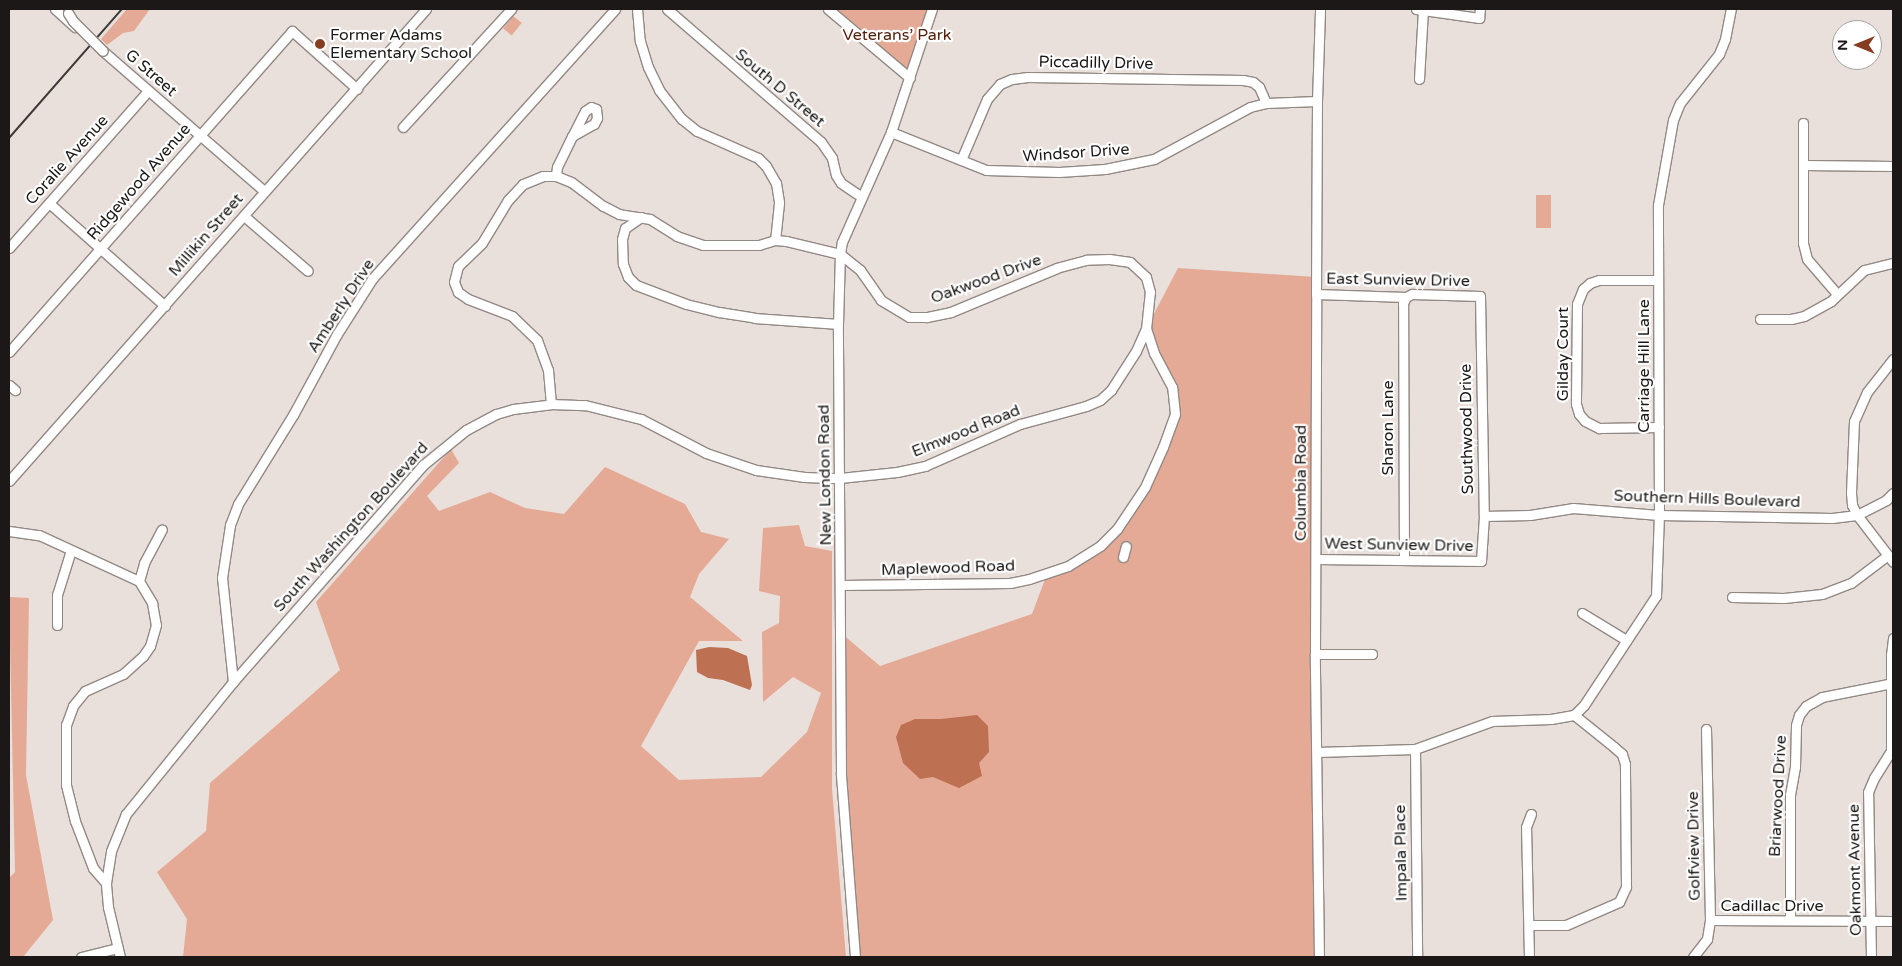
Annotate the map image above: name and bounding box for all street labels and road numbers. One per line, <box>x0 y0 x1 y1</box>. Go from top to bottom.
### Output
street label: G Street <box>121 45 181 101</box>
street label: South D Street <box>731 45 829 131</box>
street label: Piccadilly Drive <box>1038 52 1154 74</box>
street label: Coralie Avenue <box>22 111 112 209</box>
street label: Ridgewood Avenue <box>83 120 195 244</box>
street label: Windsor Drive <box>1022 140 1130 166</box>
street label: Millikin Street <box>165 190 247 280</box>
street label: Oakwood Drive <box>928 250 1044 308</box>
street label: Amberly Drive <box>304 256 378 356</box>
street label: East Sunview Drive <box>1326 269 1470 291</box>
street label: Carriage Hill Lane <box>1634 299 1654 433</box>
street label: Gilday Court <box>1553 307 1573 401</box>
street label: Southwood Drive <box>1456 363 1478 495</box>
street label: Sharon Lane <box>1378 381 1398 475</box>
street label: Elmwood Road <box>909 401 1023 461</box>
street label: New London Road <box>814 404 836 546</box>
street label: Columbia Road <box>1291 425 1311 541</box>
street label: South Washington Boulevard <box>270 438 432 616</box>
street label: Southern Hills Boulevard <box>1613 486 1801 512</box>
street label: West Sunview Drive <box>1324 534 1474 556</box>
street label: Maplewood Road <box>881 556 1015 580</box>
street label: Briarwood Drive <box>1765 735 1791 857</box>
street label: Golfview Drive <box>1683 791 1705 901</box>
street label: Oakmont Avenue <box>1844 804 1866 936</box>
street label: Impala Place <box>1391 805 1411 901</box>
street label: Cadillac Drive <box>1720 896 1824 916</box>

